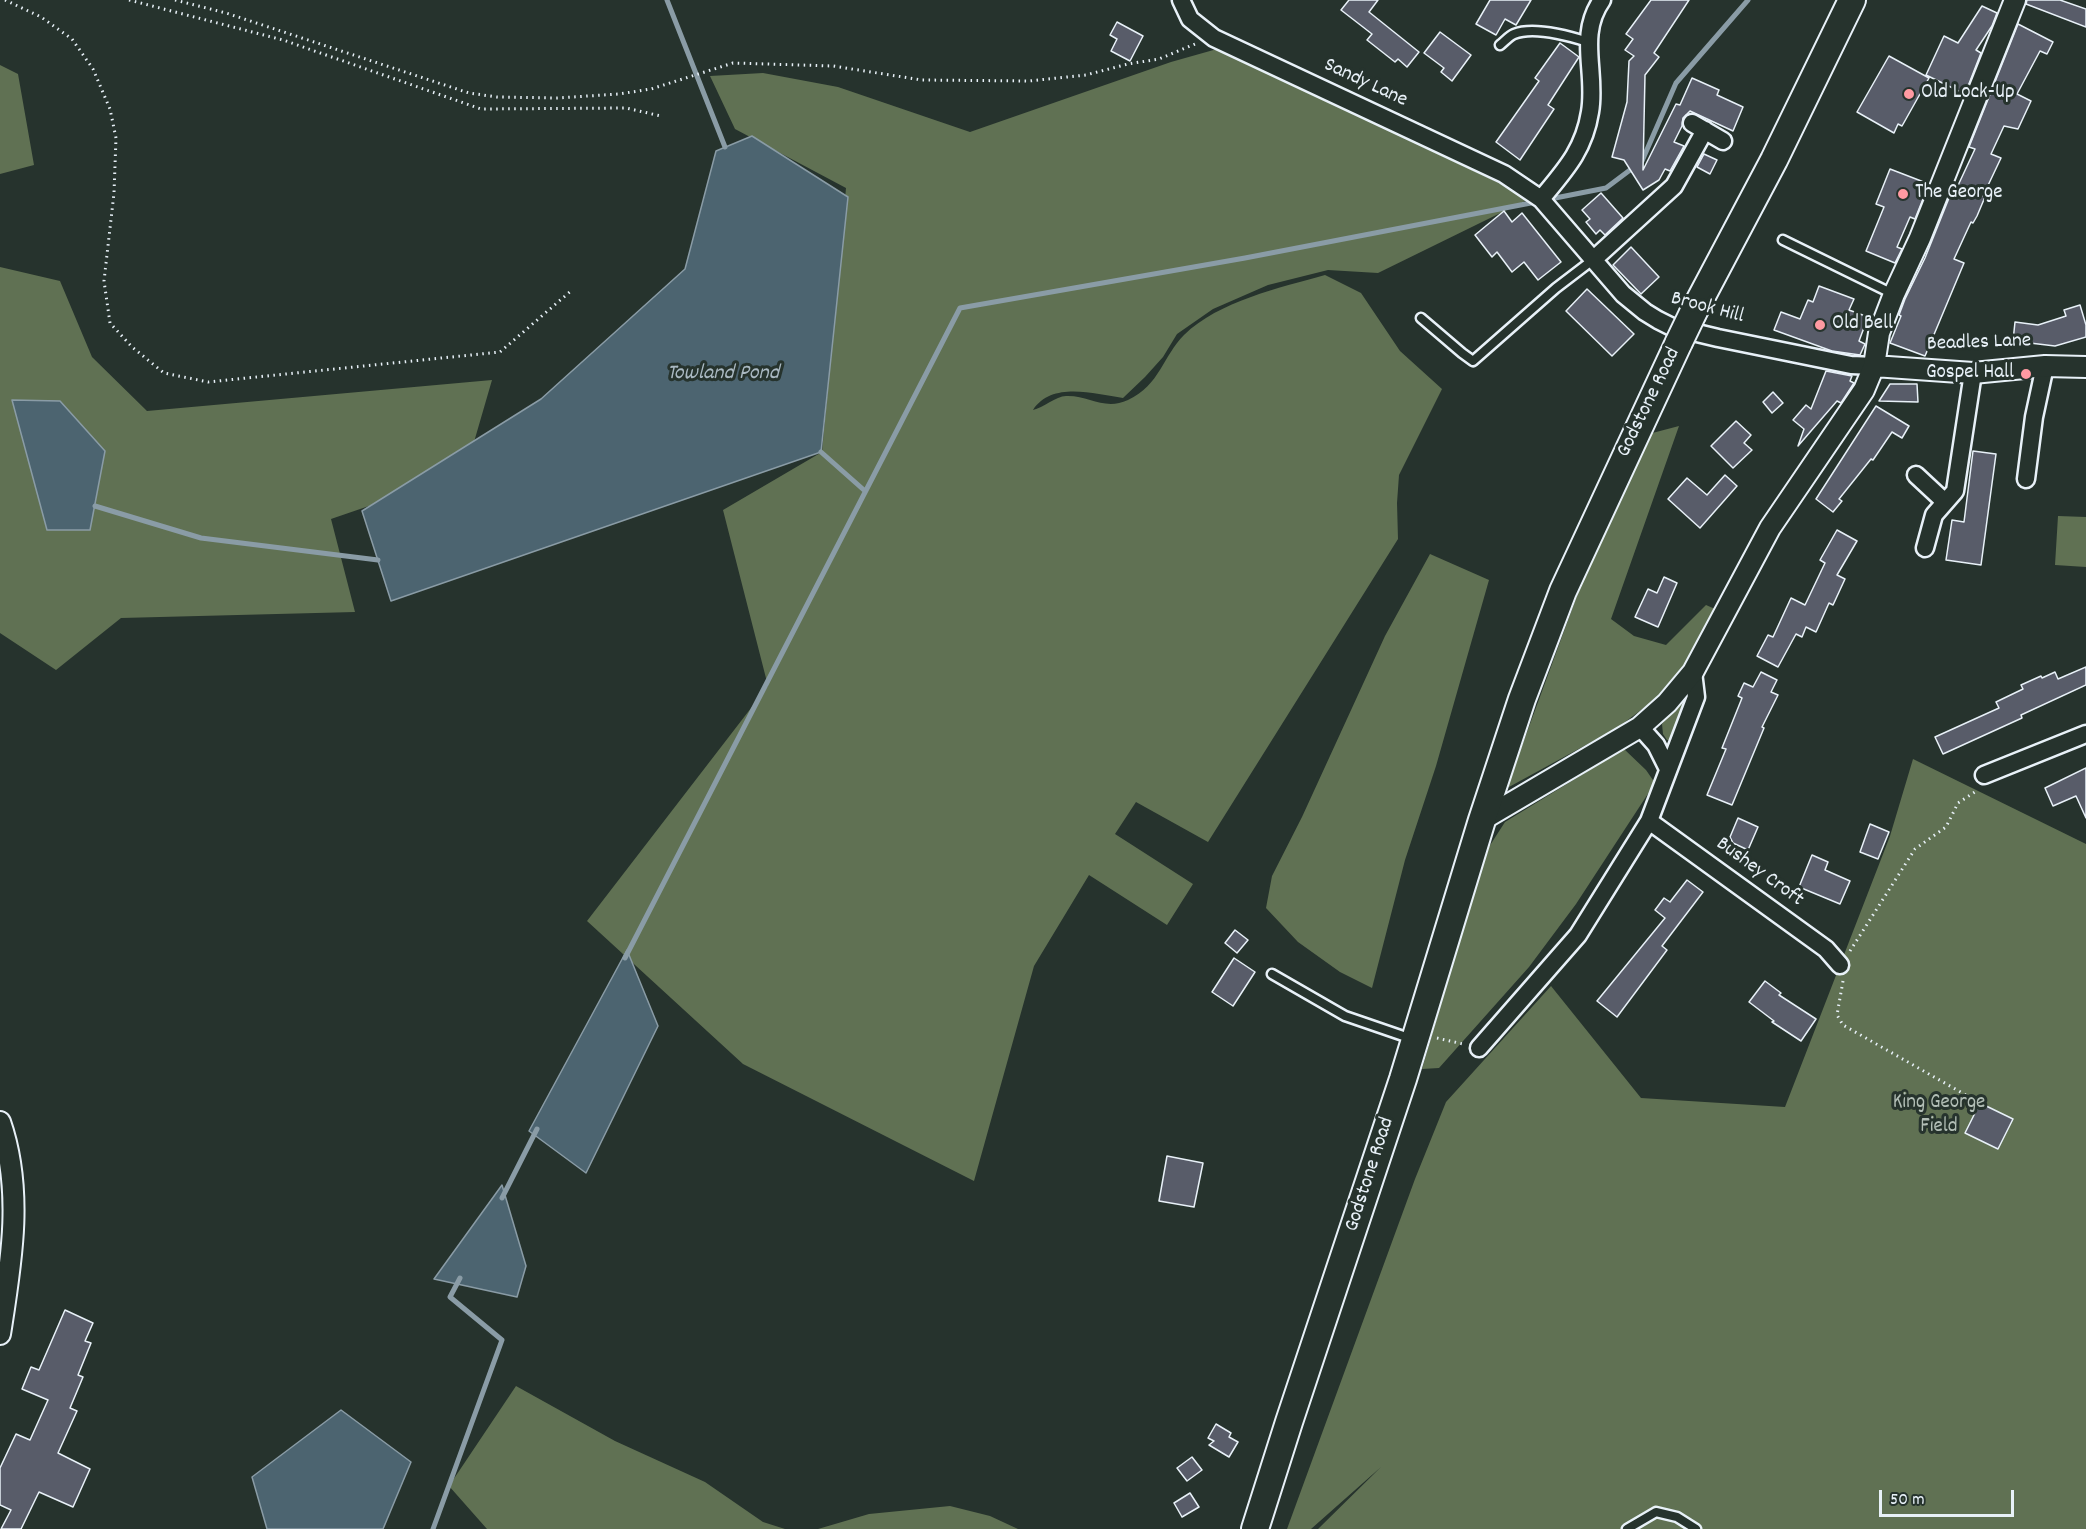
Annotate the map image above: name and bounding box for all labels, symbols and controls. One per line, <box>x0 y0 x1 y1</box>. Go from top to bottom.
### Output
street label: Sandy Lane <box>1319 54 1411 114</box>
place label: Old Lock-Up <box>1921 81 2015 107</box>
marker: Old Lock-Up <box>1902 87 1916 101</box>
place label: The George <box>1915 181 2002 207</box>
marker: The George <box>1896 187 1910 201</box>
street label: Brook Hill <box>1668 287 1746 331</box>
place label: Old Bell <box>1832 312 1893 338</box>
marker: Old Bell <box>1813 318 1827 332</box>
street label: Beadles Lane <box>1927 330 2031 358</box>
street label: Godstone Road <box>1613 344 1687 462</box>
place label: Gospel Hall <box>1926 361 2014 387</box>
water label: Towland Pond <box>667 362 779 388</box>
marker: Gospel Hall <box>2019 367 2033 381</box>
street label: Bushey Croft <box>1710 833 1808 913</box>
park label: King George Field <box>1893 1091 1985 1141</box>
street label: Godstone Road <box>1341 1115 1401 1235</box>
scale bar <box>1882 1478 2017 1516</box>
text: 50 m <box>1890 1488 1925 1513</box>

